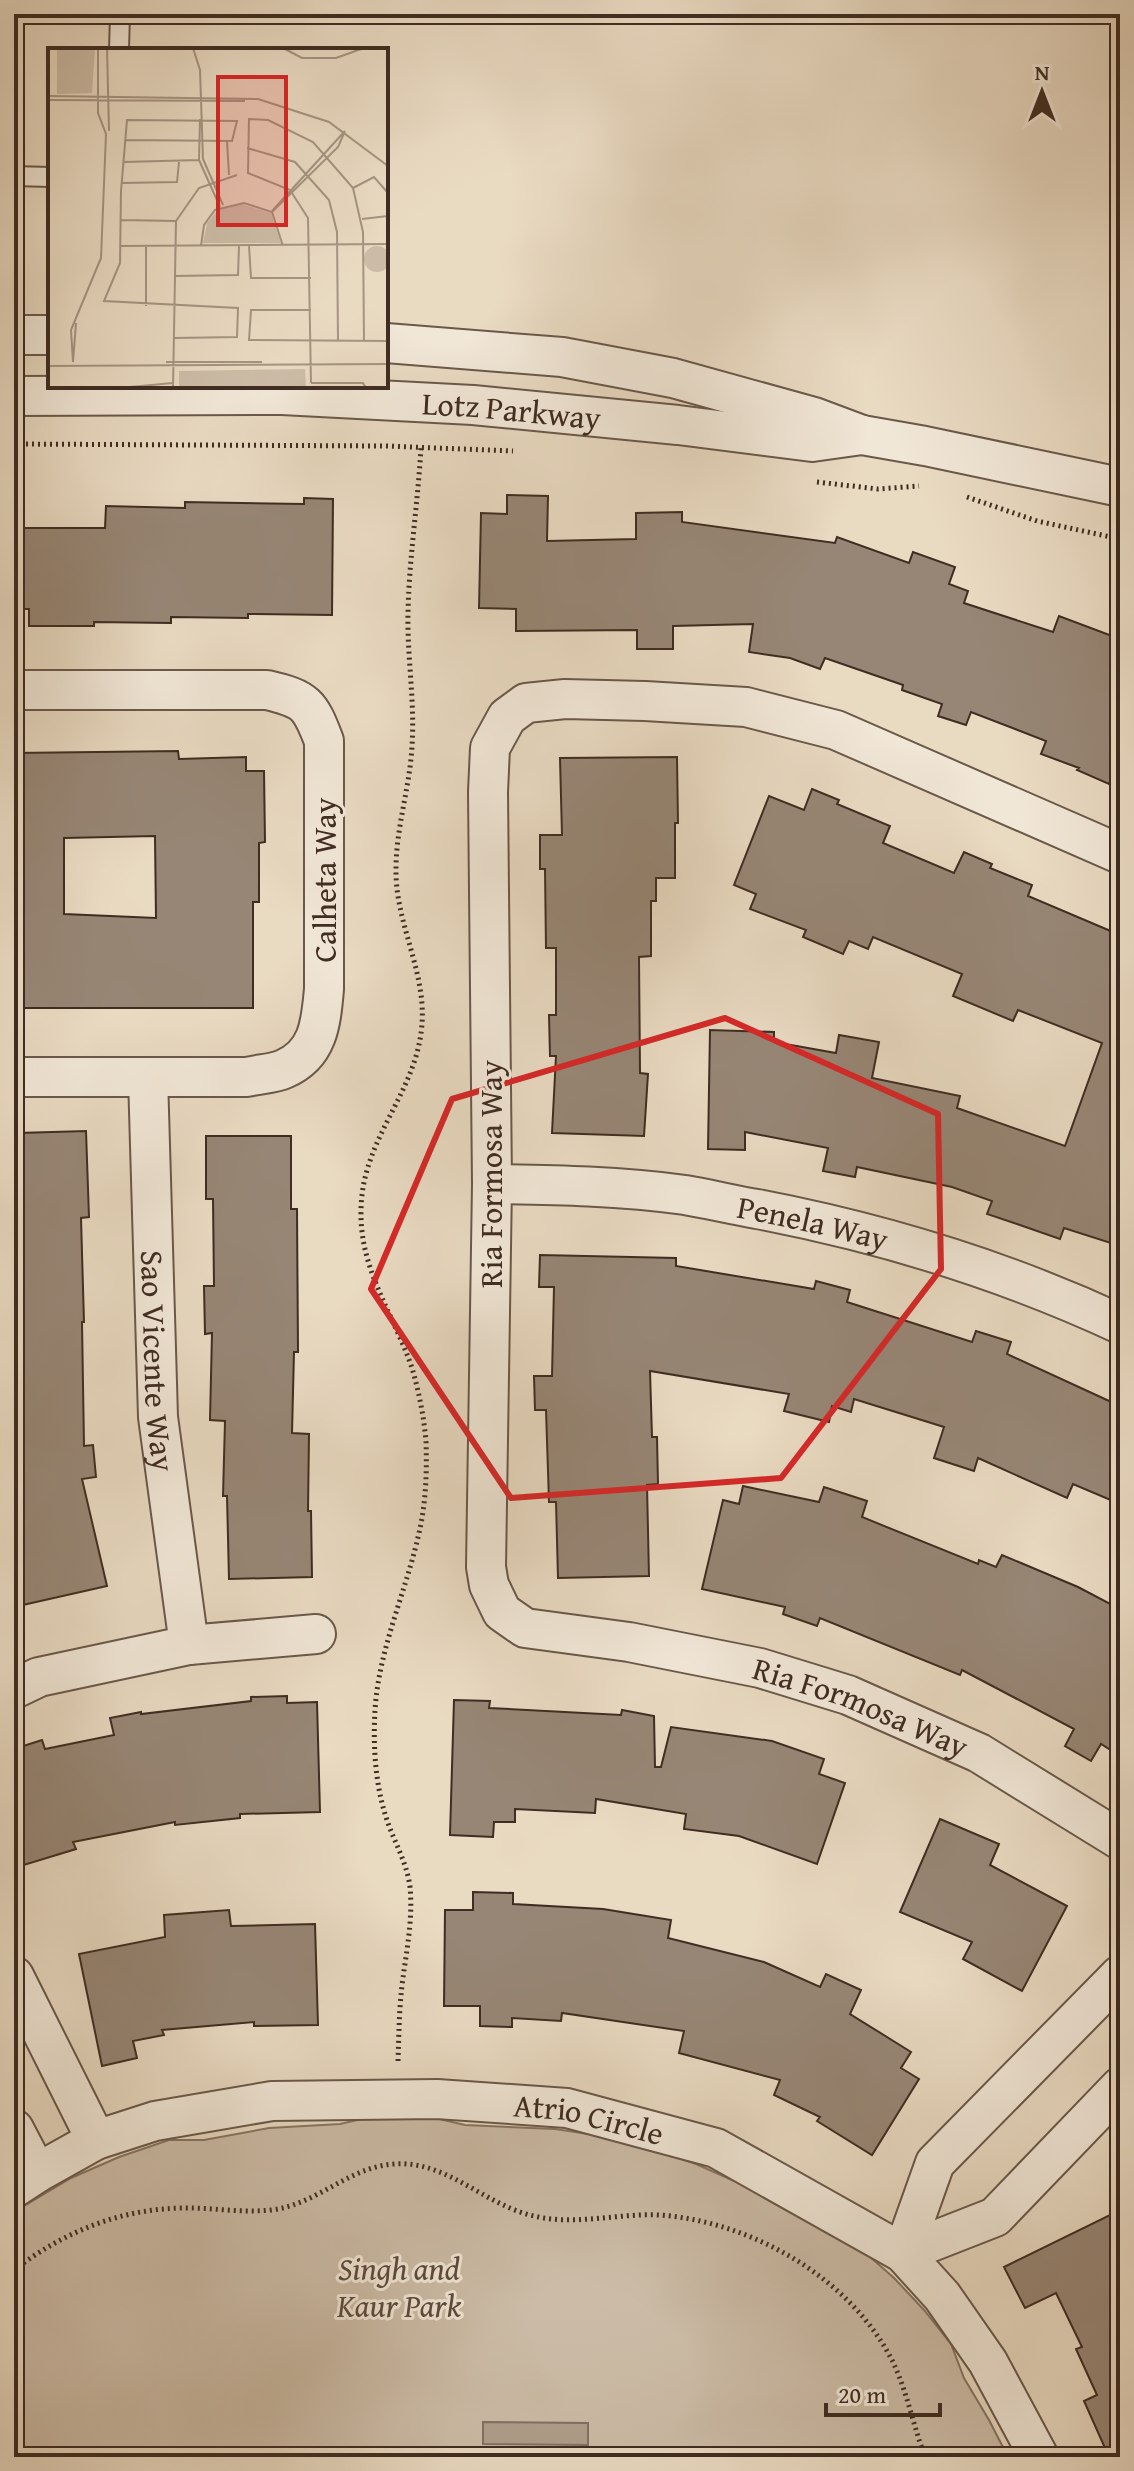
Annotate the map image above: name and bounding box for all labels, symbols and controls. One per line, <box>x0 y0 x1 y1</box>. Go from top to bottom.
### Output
inset map <box>48 48 388 388</box>
north arrow <box>1002 52 1082 132</box>
text: N <box>1035 56 1050 88</box>
street label: Lotz Parkway <box>421 379 603 441</box>
street label: Calheta Way <box>301 797 348 962</box>
street label: Ria Formosa Way <box>467 1060 514 1288</box>
street label: Penela Way <box>734 1182 894 1262</box>
street label: Sao Vicente Way <box>130 1249 189 1474</box>
street label: Ria Formosa Way <box>747 1644 976 1769</box>
street label: Atrio Circle <box>512 2081 669 2156</box>
park label: Singh and Kaur Park <box>336 2245 461 2329</box>
scale bar <box>826 2367 940 2417</box>
text: 20 m <box>838 2377 886 2412</box>

